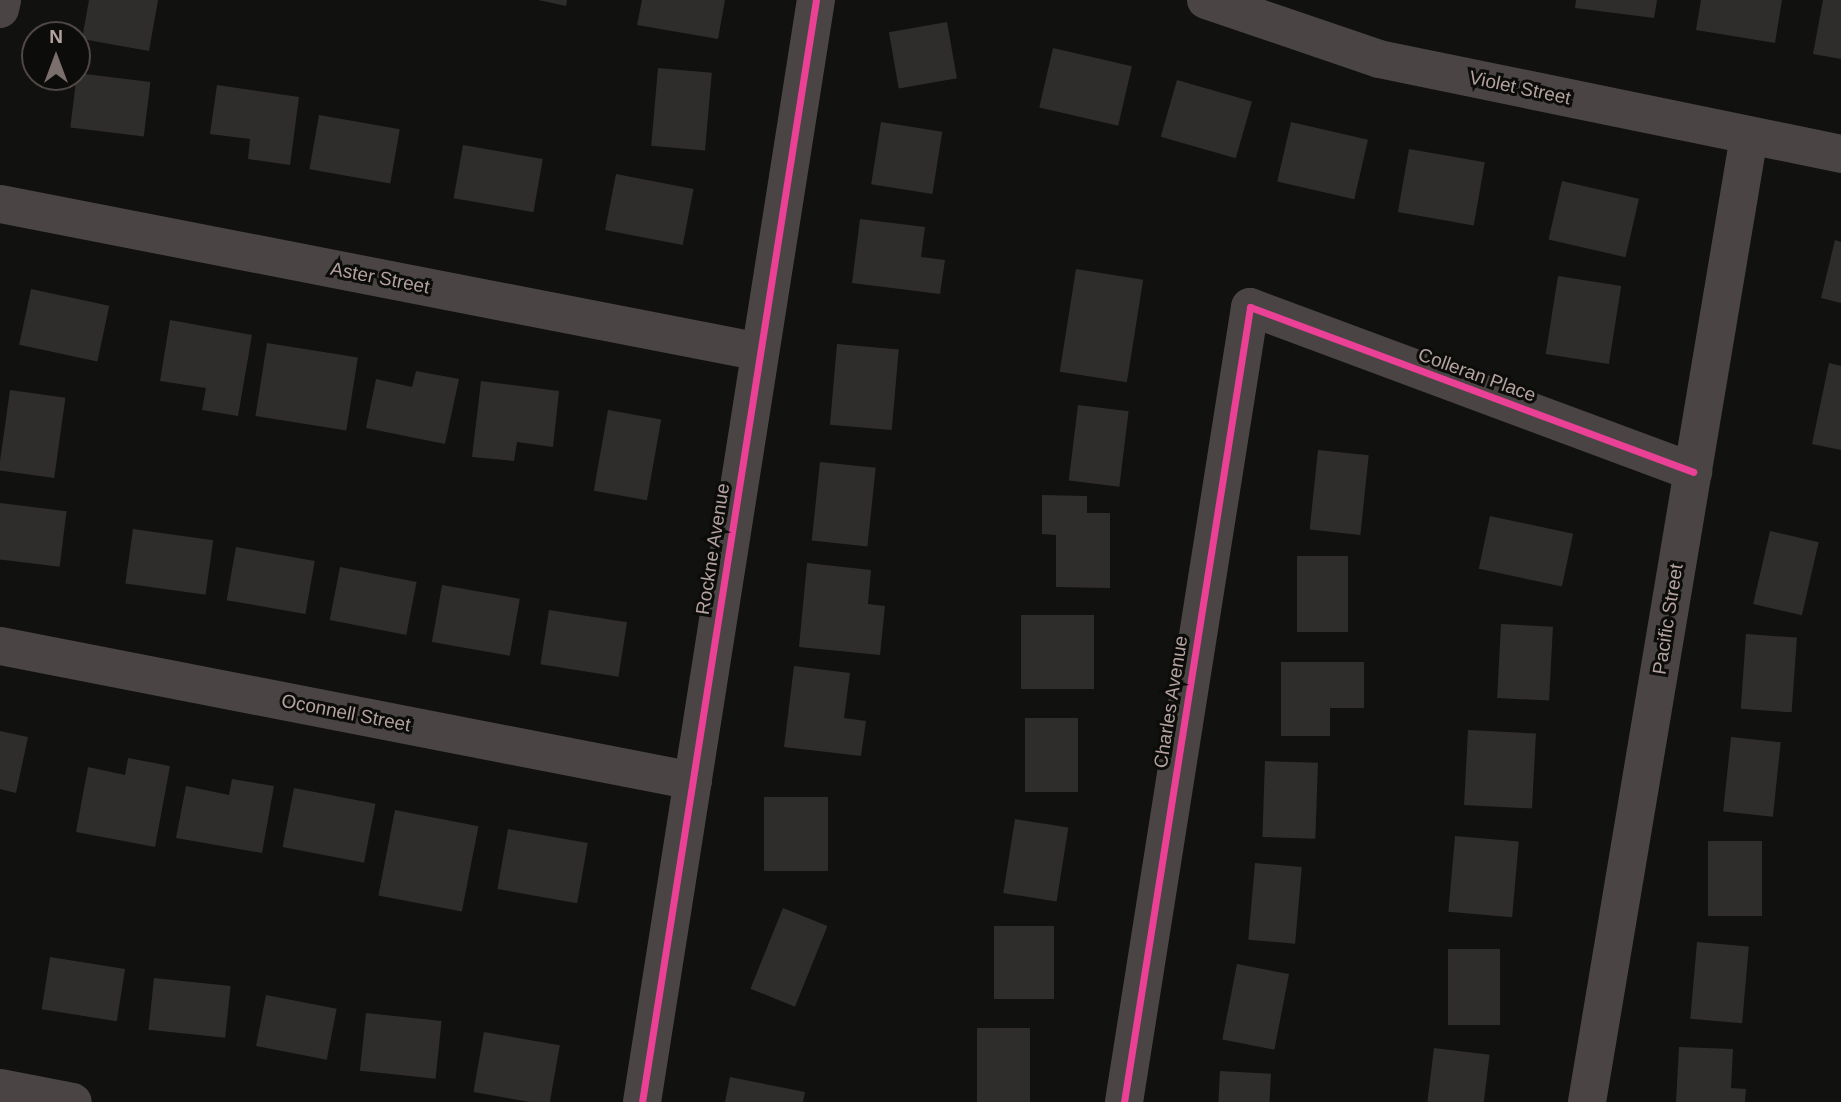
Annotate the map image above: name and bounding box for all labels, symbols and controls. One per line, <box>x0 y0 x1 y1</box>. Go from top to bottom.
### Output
north arrow <box>21 21 91 91</box>
text: N <box>49 26 63 47</box>
street label: Violet Street <box>1467 66 1573 110</box>
street label: Aster Street <box>329 257 431 299</box>
street label: Colleran Place <box>1415 343 1539 407</box>
street label: Rockne Avenue <box>691 481 735 617</box>
street label: Pacific Street <box>1648 562 1688 676</box>
street label: Charles Avenue <box>1149 634 1193 770</box>
street label: Oconnell Street <box>280 689 412 737</box>

